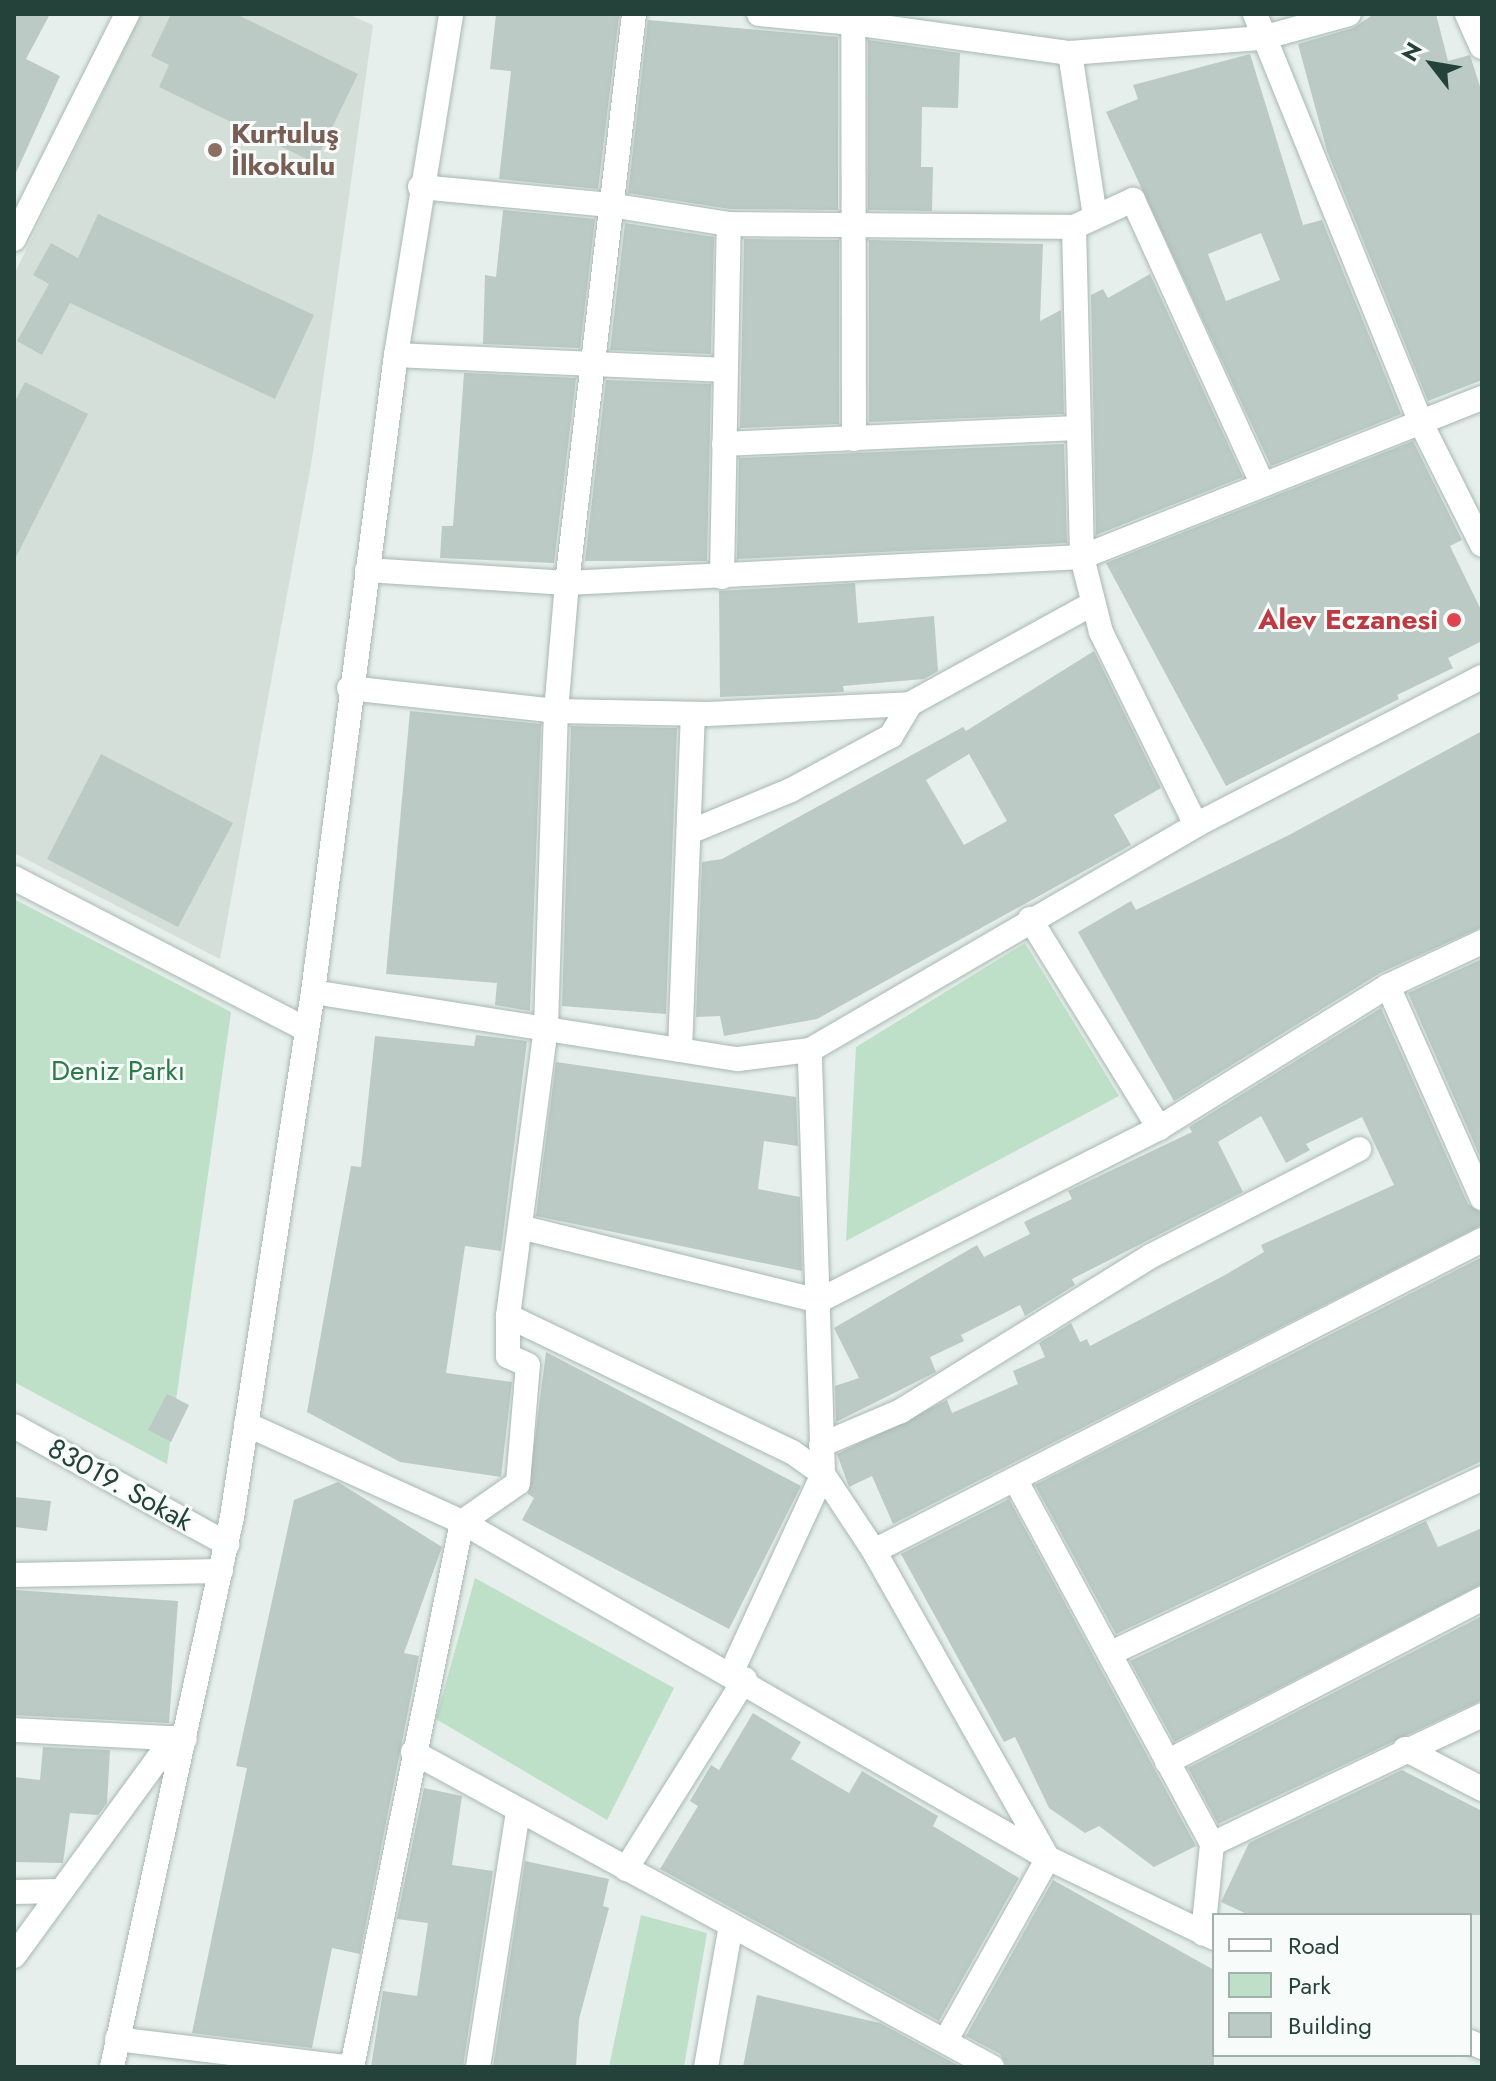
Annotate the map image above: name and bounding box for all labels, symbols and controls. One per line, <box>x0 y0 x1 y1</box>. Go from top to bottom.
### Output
north arrow <box>1392 24 1472 104</box>
text: N <box>1393 36 1430 67</box>
place label: Kurtuluş İlkokulu <box>231 117 339 183</box>
marker: Kurtuluş İlkokulu <box>206 141 224 159</box>
place label: Alev Eczanesi <box>1258 603 1438 637</box>
marker: Alev Eczanesi <box>1445 611 1463 629</box>
park label: Deniz Parkı <box>51 1054 185 1088</box>
street label: 83019. Sokak <box>42 1432 198 1538</box>
legend <box>1212 1913 1472 2057</box>
text: Road <box>1288 1928 1340 1963</box>
text: Park <box>1288 1968 1331 2003</box>
text: Building <box>1288 2008 1372 2043</box>

